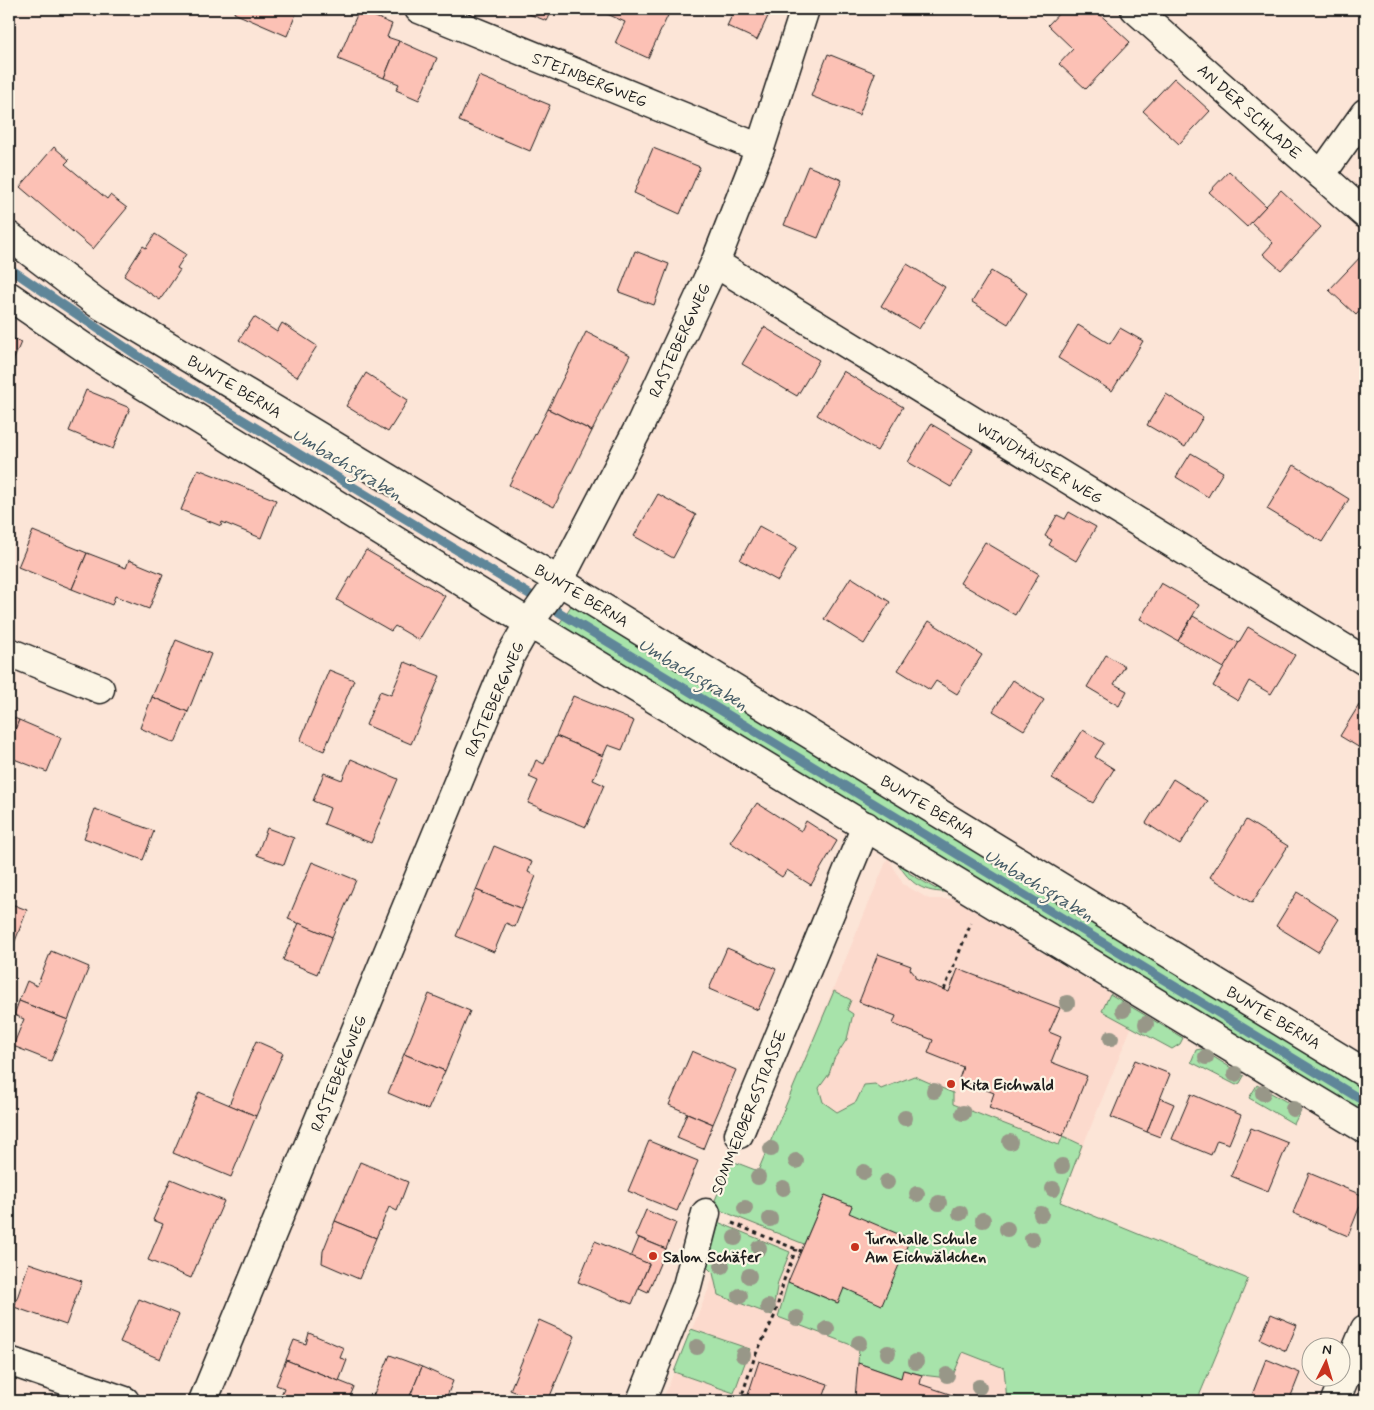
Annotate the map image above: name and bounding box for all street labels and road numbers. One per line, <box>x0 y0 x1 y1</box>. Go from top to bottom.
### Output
street label: STEINBERGWEG <box>529 48 650 113</box>
street label: AN DER SCHLADE <box>1192 60 1306 165</box>
street label: RASTEBERGWEG <box>645 280 716 401</box>
street label: BUNTE BERNA <box>183 351 285 424</box>
street label: WINDHÄUSER WEG <box>972 417 1106 509</box>
street label: BUNTE BERNA <box>530 560 632 633</box>
street label: RASTEBERGWEG <box>461 638 530 760</box>
street label: BUNTE BERNA <box>876 771 978 844</box>
street label: BUNTE BERNA <box>1222 982 1324 1055</box>
street label: RASTEBERGWEG <box>306 1012 372 1135</box>
street label: SOMMERBERGSTRASSE <box>707 1027 792 1198</box>

